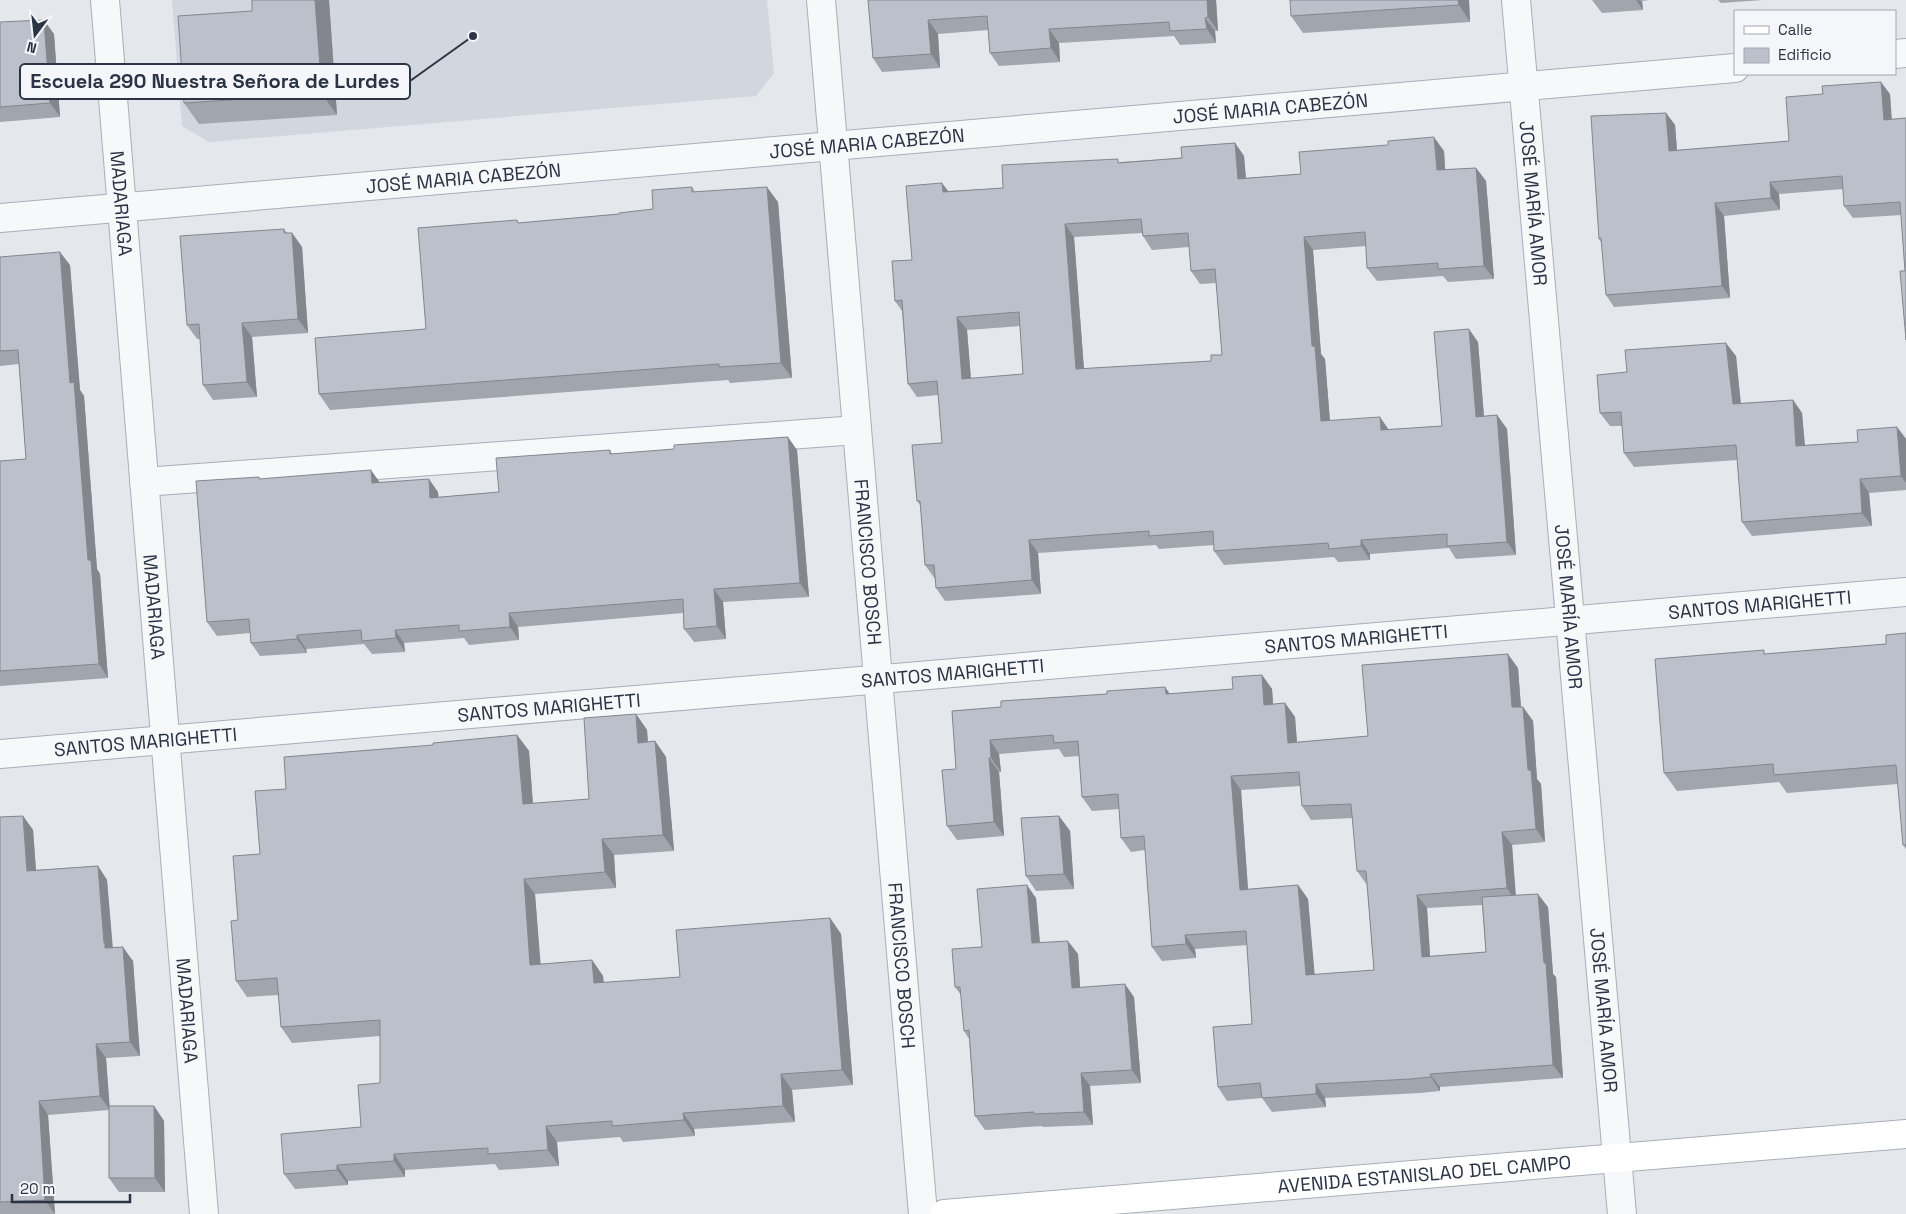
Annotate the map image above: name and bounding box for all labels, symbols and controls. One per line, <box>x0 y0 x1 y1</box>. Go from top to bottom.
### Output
north arrow <box>10 10 60 60</box>
legend <box>1734 10 1896 75</box>
text: Calle <box>1778 20 1813 39</box>
text: N <box>25 38 39 57</box>
text: Edificio <box>1778 45 1832 64</box>
callout: Escuela 290 Nuestra Señora de Lurdes <box>20 64 410 99</box>
text: Escuela 290 Nuestra Señora de Lurdes <box>30 68 400 94</box>
street label: JOSÉ MARIA CABEZÓN <box>1172 87 1369 129</box>
street label: JOSÉ MARÍA AMOR <box>1514 120 1553 287</box>
street label: JOSÉ MARIA CABEZÓN <box>768 122 965 164</box>
street label: MADARIAGA <box>105 150 138 257</box>
street label: JOSÉ MARIA CABEZÓN <box>365 157 562 199</box>
street label: FRANCISCO BOSCH <box>849 478 888 646</box>
street label: JOSÉ MARÍA AMOR <box>1549 523 1589 690</box>
street label: MADARIAGA <box>138 553 171 661</box>
street label: SANTOS MARIGHETTI <box>1667 584 1852 625</box>
street label: SANTOS MARIGHETTI <box>1263 618 1449 659</box>
street label: SANTOS MARIGHETTI <box>860 653 1045 693</box>
street label: SANTOS MARIGHETTI <box>456 687 642 728</box>
street label: SANTOS MARIGHETTI <box>53 721 238 762</box>
street label: FRANCISCO BOSCH <box>883 881 922 1050</box>
street label: JOSÉ MARÍA AMOR <box>1585 927 1624 1094</box>
street label: MADARIAGA <box>171 957 204 1064</box>
street label: AVENIDA ESTANISLAO DEL CAMPO <box>1276 1149 1572 1199</box>
scale bar <box>12 1172 130 1204</box>
text: 20 m <box>20 1179 55 1198</box>

